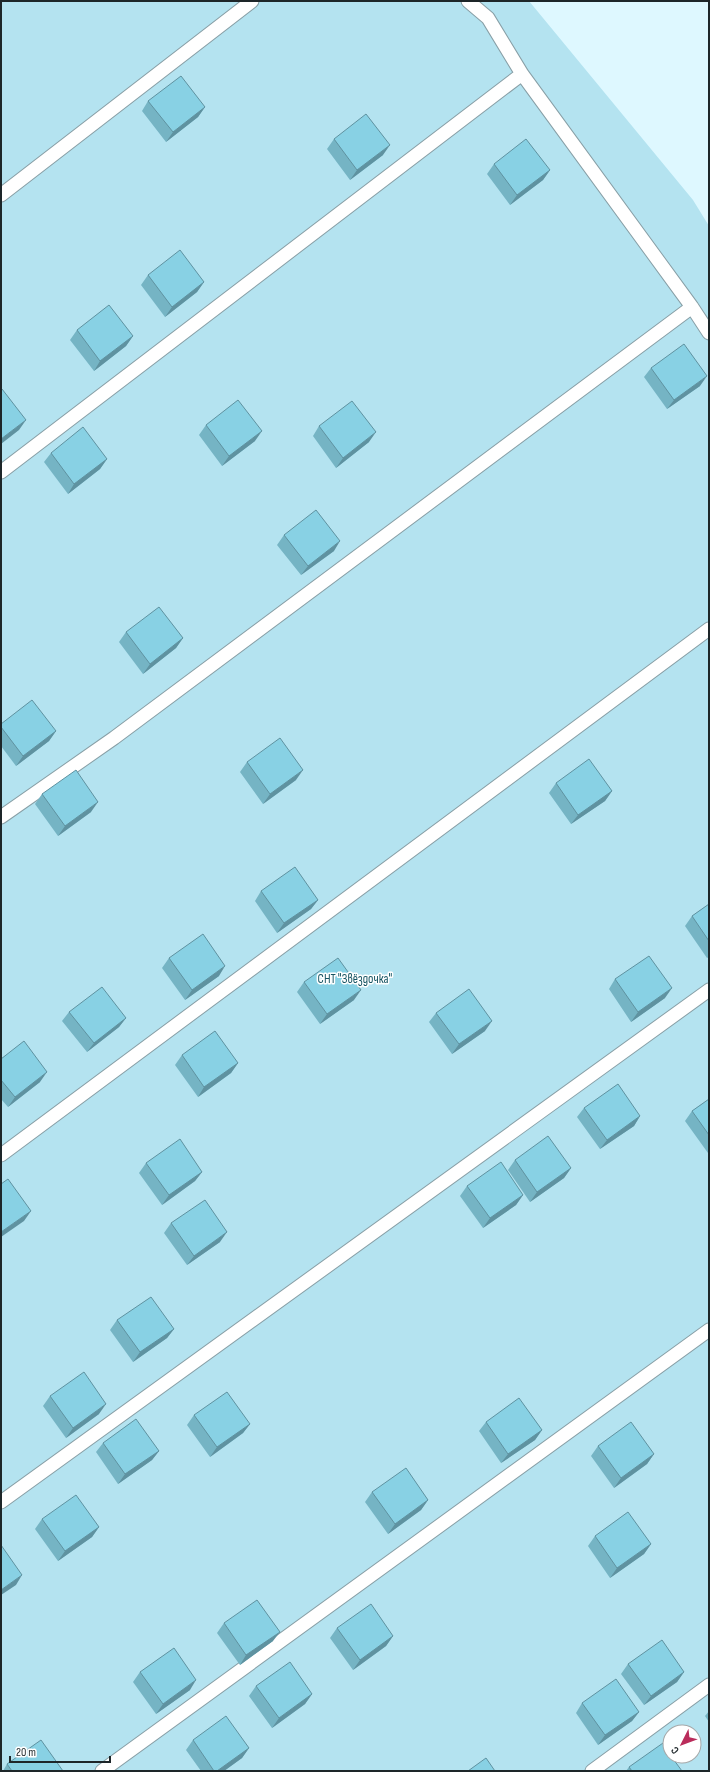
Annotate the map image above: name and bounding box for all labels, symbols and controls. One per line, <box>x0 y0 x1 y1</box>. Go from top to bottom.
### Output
park label: СНТ "Звёздочка" <box>318 971 393 987</box>
north arrow <box>662 1724 702 1764</box>
scale bar <box>10 1738 110 1764</box>
text: С <box>668 1744 682 1757</box>
text: 20 m <box>16 1745 36 1760</box>

